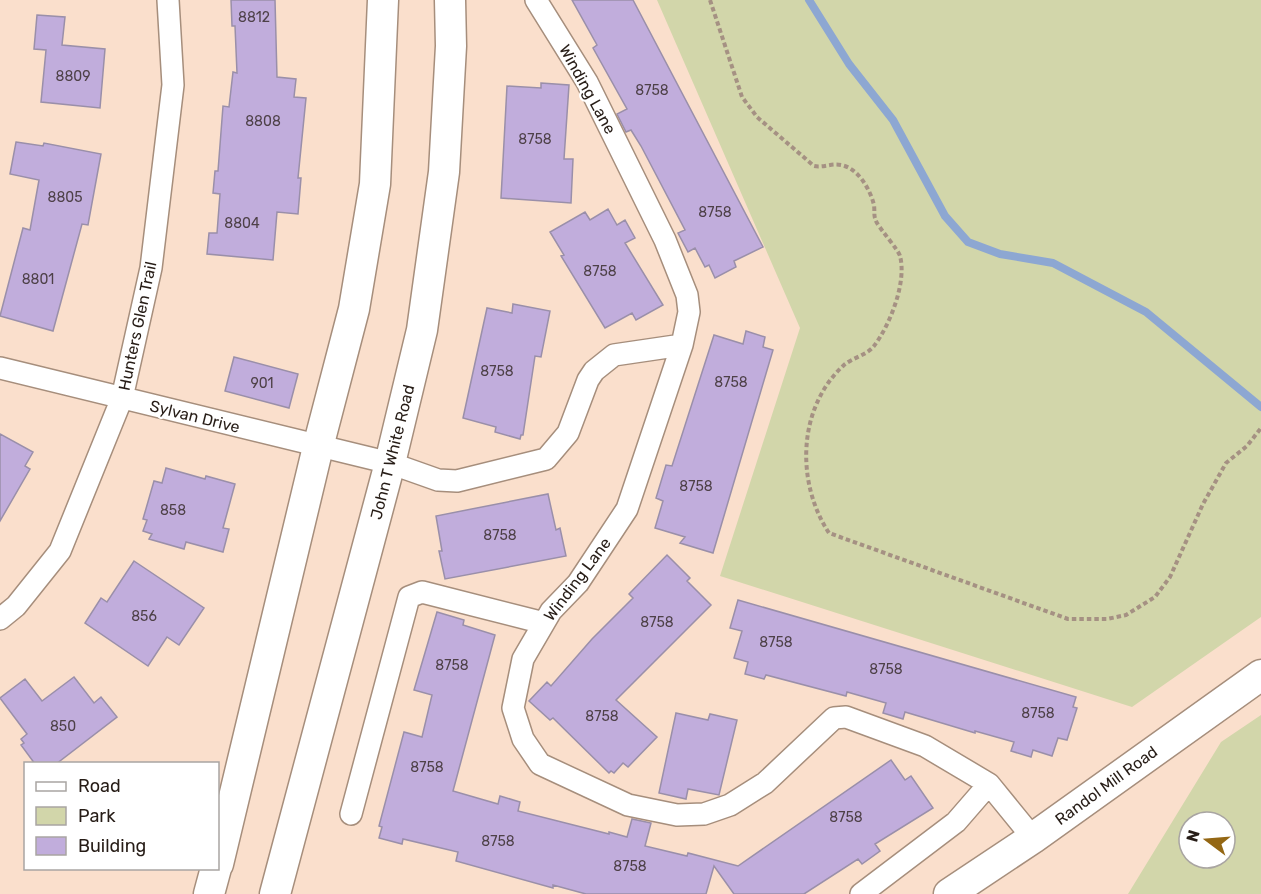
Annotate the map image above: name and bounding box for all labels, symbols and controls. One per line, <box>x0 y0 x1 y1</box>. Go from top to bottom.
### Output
house number: 8812 <box>238 9 270 26</box>
street label: Winding Lane <box>555 41 620 137</box>
house number: 8809 <box>56 68 91 85</box>
house number: 8758 <box>635 82 669 99</box>
house number: 8808 <box>245 113 281 130</box>
house number: 8758 <box>518 131 552 148</box>
house number: 8805 <box>47 189 83 206</box>
house number: 8758 <box>698 204 732 221</box>
house number: 8804 <box>224 215 260 232</box>
street label: Hunters Glen Trail <box>115 260 160 392</box>
house number: 8758 <box>583 263 617 280</box>
house number: 8801 <box>22 271 54 288</box>
house number: 8758 <box>480 363 514 380</box>
house number: 8758 <box>714 374 748 391</box>
house number: 901 <box>250 375 274 392</box>
street label: John T White Road <box>367 383 418 522</box>
street label: Sylvan Drive <box>148 396 242 437</box>
house number: 8758 <box>679 478 713 495</box>
house number: 858 <box>160 502 186 519</box>
house number: 8758 <box>483 527 517 544</box>
street label: Winding Lane <box>540 534 615 625</box>
house number: 856 <box>131 608 157 625</box>
house number: 8758 <box>640 614 674 631</box>
house number: 8758 <box>759 634 793 651</box>
house number: 8758 <box>435 657 469 674</box>
house number: 8758 <box>869 661 903 678</box>
house number: 8758 <box>1021 705 1055 722</box>
house number: 8758 <box>585 708 619 725</box>
house number: 850 <box>50 718 76 735</box>
street label: Randol Mill Road <box>1051 742 1161 829</box>
house number: 8758 <box>410 759 444 776</box>
legend <box>24 762 219 870</box>
text: Road <box>78 775 121 797</box>
text: Park <box>78 805 116 827</box>
house number: 8758 <box>829 809 863 826</box>
north arrow <box>1177 810 1237 870</box>
text: N <box>1182 828 1204 844</box>
house number: 8758 <box>481 833 515 850</box>
text: Building <box>78 835 146 857</box>
house number: 8758 <box>613 858 647 875</box>

